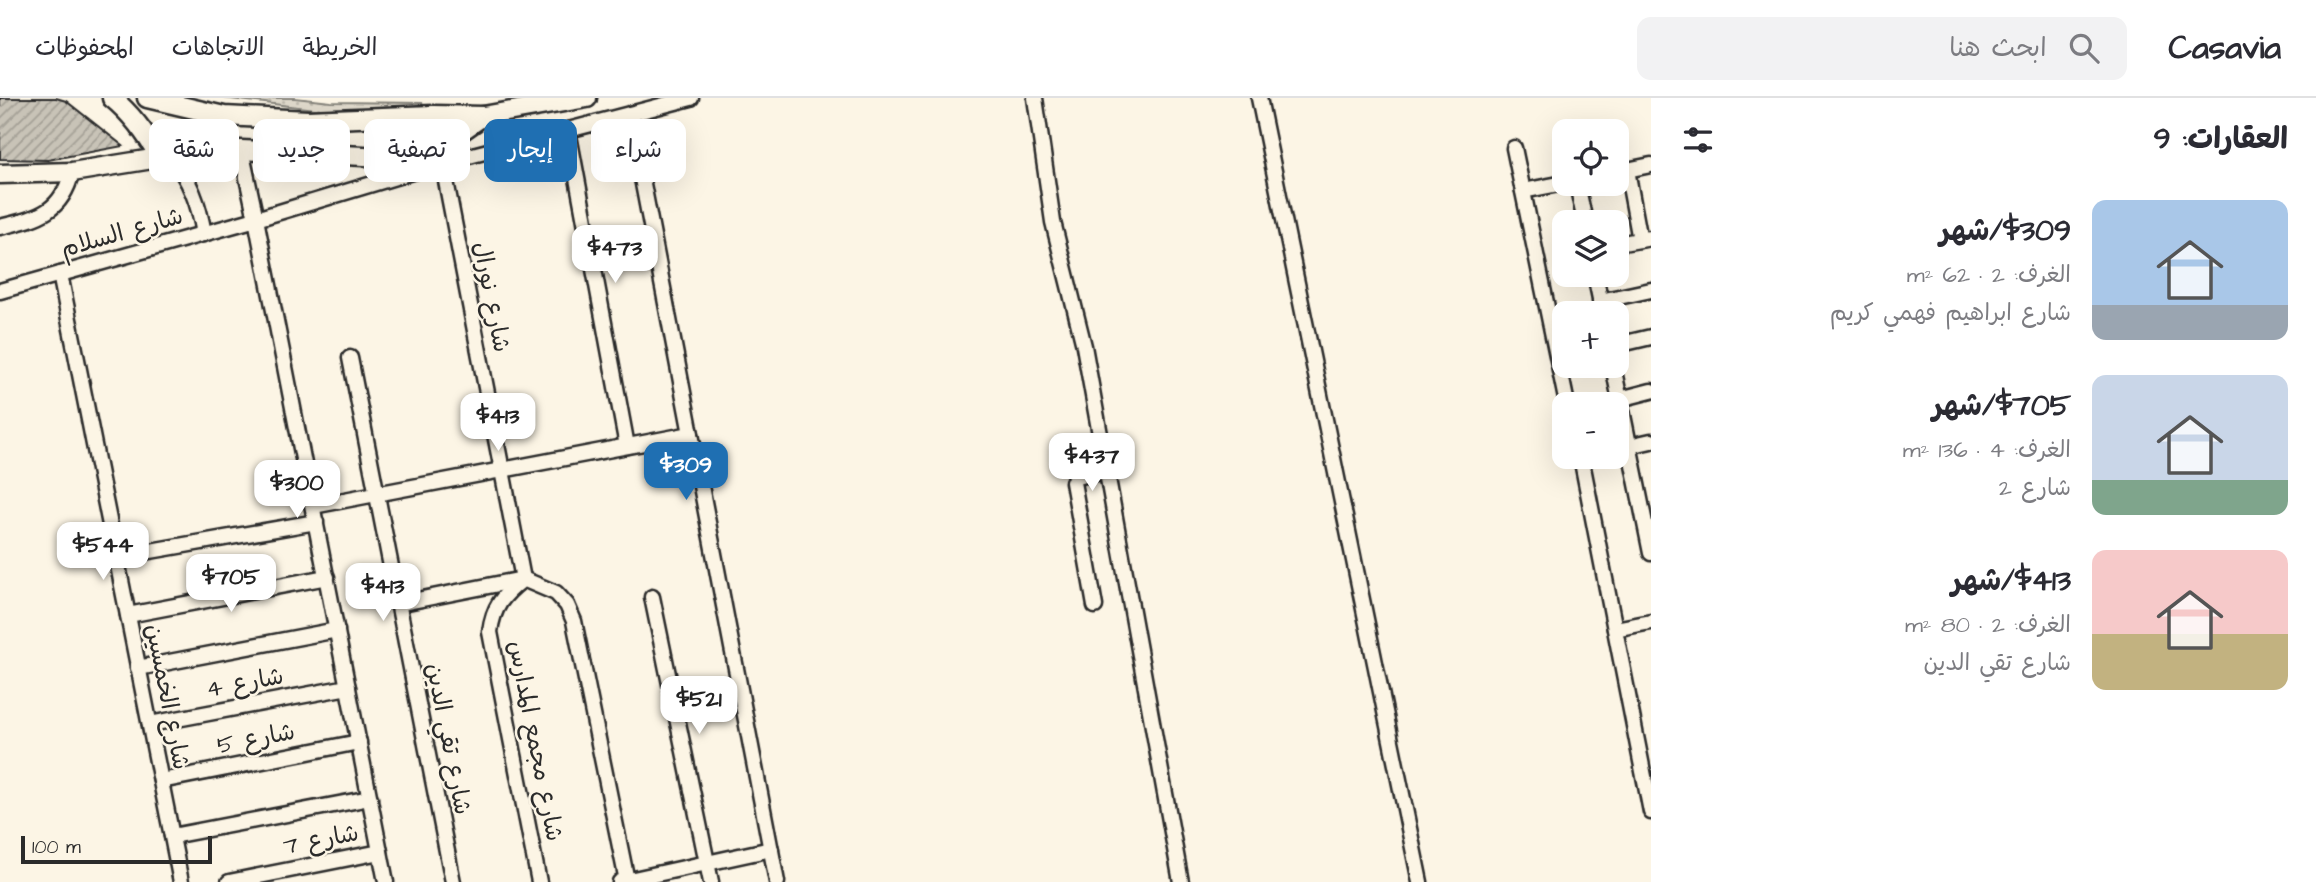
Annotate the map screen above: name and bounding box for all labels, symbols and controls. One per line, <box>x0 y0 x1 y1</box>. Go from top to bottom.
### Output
search box <box>1637 17 2127 80</box>
text: Casavia <box>2169 25 2281 71</box>
icon: search <box>2065 29 2103 67</box>
text: ابحث هنا <box>1949 30 2047 66</box>
text: المحفوظات <box>35 31 134 65</box>
text: الاتجاهات <box>172 31 265 65</box>
text: الخريطة <box>303 31 377 65</box>
text: العقارات: 9 <box>2153 118 2288 160</box>
chip: شقة <box>149 119 239 182</box>
chip: جديد <box>253 119 350 182</box>
chip: تصفية <box>364 119 470 182</box>
chip: إيجار <box>484 119 577 182</box>
chip: شراء <box>591 119 686 182</box>
map controls <box>1552 119 1629 469</box>
button: locate <box>1552 119 1629 196</box>
icon: filters <box>1679 121 1717 159</box>
street label: شارع السلام <box>57 199 187 267</box>
button: layers <box>1552 210 1629 287</box>
text: $309/شهر <box>1940 210 2071 252</box>
pin: $473 <box>574 226 656 285</box>
icon: home <box>2148 228 2232 312</box>
text: $473 <box>588 232 642 264</box>
street label: شارع نورال <box>464 239 518 355</box>
text: الغرف: 2 · 62 m² <box>1907 259 2071 291</box>
text: شارع ابراهيم فهمي كريم <box>1830 297 2071 329</box>
button: + <box>1552 301 1629 378</box>
text: $705/شهر <box>1932 385 2071 427</box>
button: − <box>1552 392 1629 469</box>
pin: $413 <box>457 394 539 453</box>
text: $413 <box>476 400 520 432</box>
icon: home <box>2148 403 2232 487</box>
pin: $437 <box>1051 434 1133 493</box>
text: الغرف: 4 · 136 m² <box>1903 434 2071 466</box>
text: $437 <box>1065 440 1119 472</box>
pin: $309 <box>645 442 727 502</box>
text: $309 <box>660 449 712 481</box>
pin: $300 <box>256 460 338 520</box>
text: $300 <box>270 467 324 499</box>
text: شارع 2 <box>1999 472 2071 504</box>
pin: $544 <box>62 522 144 582</box>
text: $544 <box>73 529 133 561</box>
pin: $705 <box>190 554 272 614</box>
text: $413/شهر <box>1951 560 2071 602</box>
text: $705 <box>202 561 260 593</box>
pin: $413 <box>342 564 424 623</box>
text: $413 <box>361 570 405 602</box>
icon: home <box>2148 578 2232 662</box>
text: الغرف: 2 · 80 m² <box>1905 609 2071 641</box>
street label: شارع الخمسين <box>136 621 198 773</box>
street label: شارع مجمع المدارس <box>499 638 571 844</box>
text: شارع تقي الدين <box>1924 647 2071 679</box>
street label: شارع 4 <box>204 659 286 707</box>
street label: شارع تقي الدين <box>414 660 479 818</box>
pin: $521 <box>658 676 740 736</box>
text: $521 <box>676 683 722 715</box>
street label: شارع 5 <box>214 715 298 763</box>
street label: شارع 7 <box>280 816 362 864</box>
scale bar <box>21 833 212 865</box>
text: 100 m <box>32 834 81 861</box>

